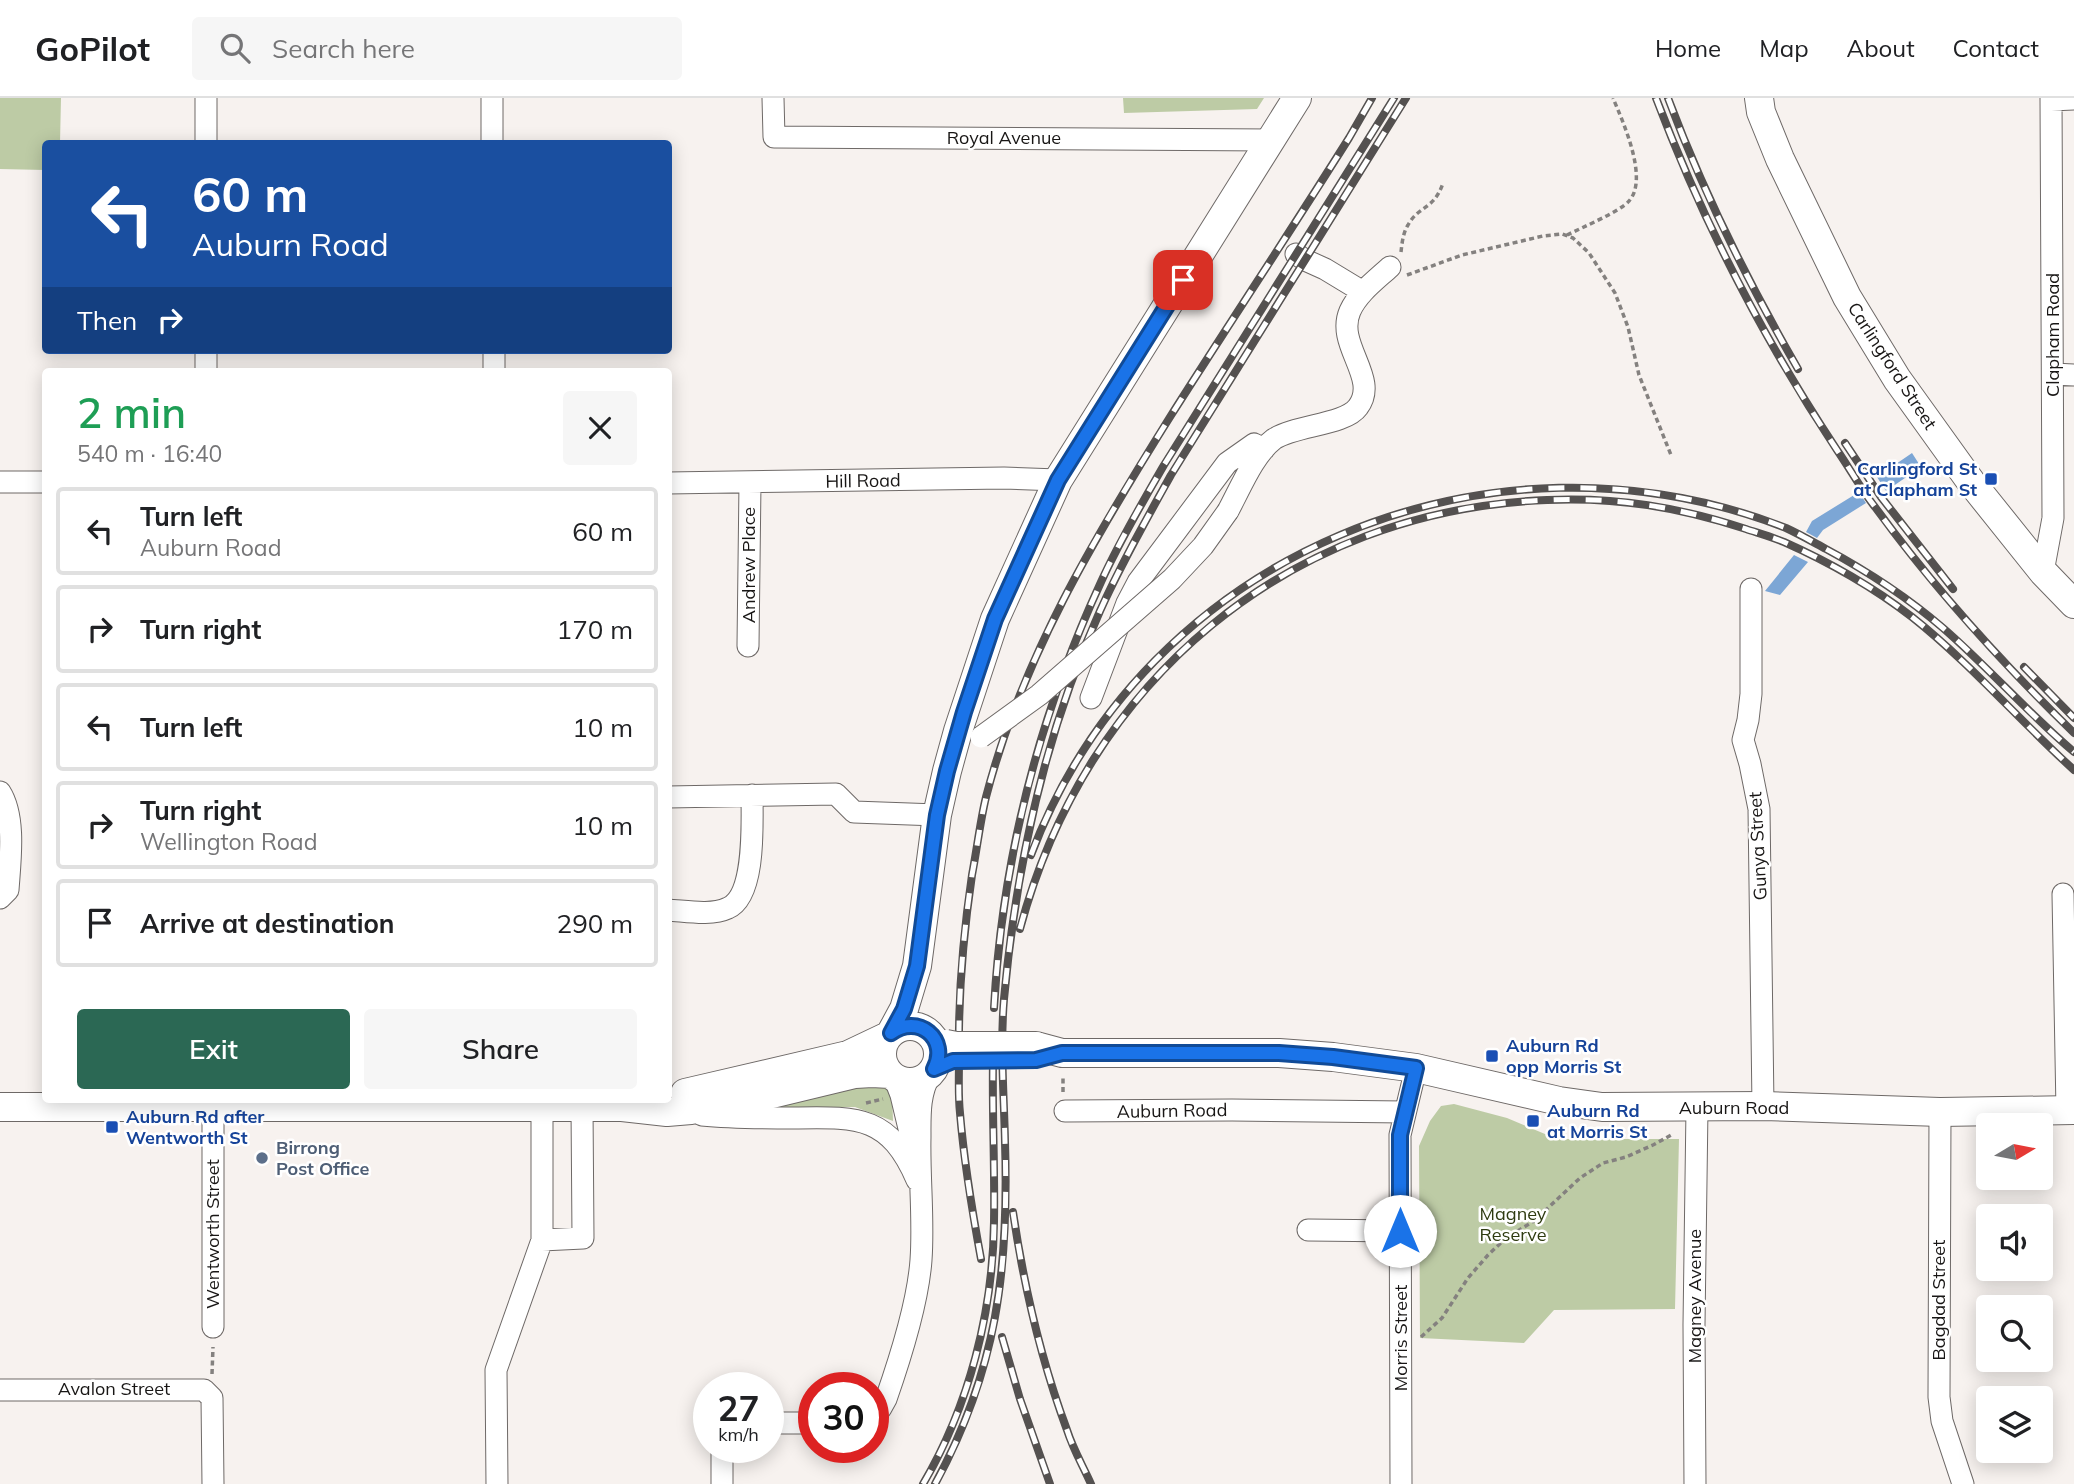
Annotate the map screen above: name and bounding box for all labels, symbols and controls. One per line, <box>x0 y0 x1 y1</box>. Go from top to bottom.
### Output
search box <box>192 17 682 80</box>
text: GoPilot <box>35 28 150 69</box>
icon: search <box>216 29 254 67</box>
text: Search here <box>272 32 415 65</box>
text: Home <box>1655 33 1721 63</box>
text: Map <box>1759 33 1809 63</box>
text: About <box>1847 33 1915 63</box>
text: Contact <box>1953 33 2039 63</box>
street label: Royal Avenue <box>947 126 1061 149</box>
text: 60 m <box>192 163 308 224</box>
icon: left <box>77 168 168 259</box>
text: Auburn Road <box>192 224 389 264</box>
pin <box>1153 250 1213 310</box>
icon: arrive <box>1164 261 1202 299</box>
street label: Clapham Road <box>2041 273 2064 397</box>
street label: Carlingford Street <box>1843 298 1942 434</box>
icon: right <box>151 301 189 339</box>
text: Then <box>77 304 137 337</box>
text: 2 min <box>77 386 186 439</box>
button: close <box>563 391 637 465</box>
text: 540 m · 16:40 <box>77 439 222 468</box>
place label: Carlingford St at Clapham St <box>1853 457 1977 501</box>
street label: Hill Road <box>825 468 901 493</box>
marker: Carlingford St at Clapham St <box>1983 471 1999 487</box>
text: Turn left <box>140 500 242 533</box>
street label: Andrew Place <box>737 507 760 623</box>
icon: left <box>81 512 119 550</box>
text: 60 m <box>572 515 633 548</box>
text: Auburn Road <box>140 533 281 562</box>
icon: right <box>81 610 119 648</box>
text: Turn right <box>140 613 261 646</box>
text: 170 m <box>557 613 633 646</box>
icon: left <box>81 708 119 746</box>
text: Turn left <box>140 711 242 744</box>
text: 10 m <box>572 711 633 744</box>
street label: Gunya Street <box>1743 791 1772 901</box>
text: Turn right <box>140 794 261 827</box>
icon: right <box>81 806 119 844</box>
text: 10 m <box>572 809 633 842</box>
text: Wellington Road <box>140 827 317 856</box>
icon: arrive <box>81 904 119 942</box>
text: Arrive at destination <box>140 907 395 940</box>
text: 290 m <box>557 907 633 940</box>
button: Exit <box>77 1009 350 1089</box>
button: Share <box>364 1009 637 1089</box>
place label: Auburn Rd opp Morris St <box>1506 1034 1622 1078</box>
marker: Auburn Rd opp Morris St <box>1484 1048 1500 1064</box>
street label: Auburn Road <box>1679 1096 1789 1119</box>
street label: Auburn Road <box>1116 1098 1228 1123</box>
place label: Auburn Rd at Morris St <box>1547 1099 1648 1143</box>
place label: Auburn Rd after Wentworth St <box>126 1105 265 1149</box>
marker: Auburn Rd at Morris St <box>1525 1113 1541 1129</box>
north arrow <box>1976 1113 2053 1190</box>
map controls <box>1976 1113 2053 1463</box>
marker: Auburn Rd after Wentworth St <box>104 1119 120 1135</box>
place label: Birrong Post Office <box>276 1136 369 1180</box>
marker: Birrong Post Office <box>254 1150 270 1166</box>
street label: Wentworth Street <box>201 1159 224 1309</box>
position arrow <box>1363 1194 1437 1268</box>
park label: Magney Reserve <box>1479 1202 1547 1246</box>
button: sound <box>1976 1204 2053 1281</box>
street label: Magney Avenue <box>1683 1229 1706 1363</box>
street label: Bagdad Street <box>1927 1240 1950 1360</box>
street label: Morris Street <box>1389 1285 1412 1391</box>
button: search <box>1976 1295 2053 1372</box>
speed limit sign: 30 <box>798 1372 889 1463</box>
street label: Avalon Street <box>58 1377 170 1400</box>
text: 27 <box>717 1386 760 1430</box>
button: layers <box>1976 1386 2053 1463</box>
text: km/h <box>718 1423 759 1446</box>

